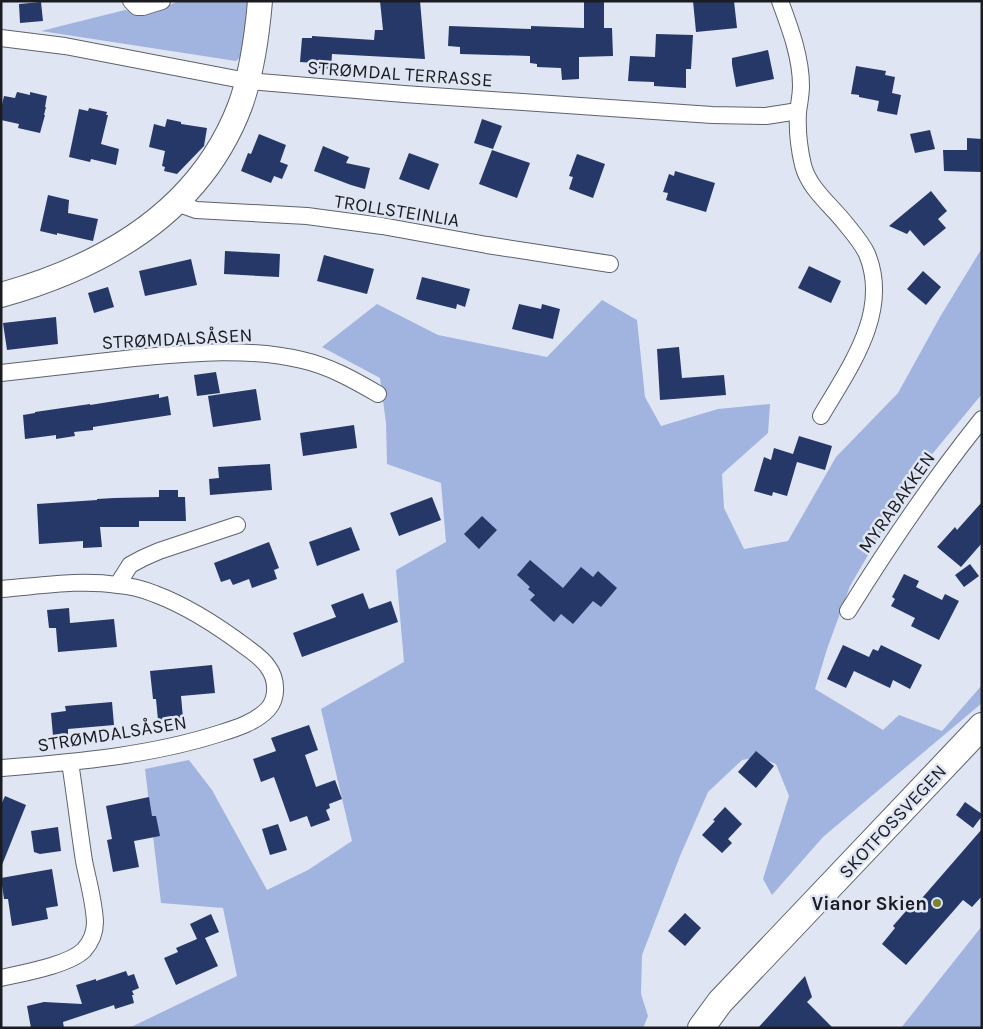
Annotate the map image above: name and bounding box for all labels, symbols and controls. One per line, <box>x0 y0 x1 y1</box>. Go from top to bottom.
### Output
street label: STRØMDAL TERRASSE <box>306 57 493 91</box>
street label: TROLLSTEINLIA <box>333 190 461 232</box>
street label: STRØMDALSÅSEN <box>101 324 253 354</box>
street label: MYRABAKKEN <box>854 448 940 557</box>
street label: STRØMDALSÅSEN <box>36 711 188 757</box>
street label: SKOTFOSSVEGEN <box>834 760 951 883</box>
place label: Vianor Skien <box>812 893 927 915</box>
marker: Vianor Skien <box>931 897 943 909</box>

